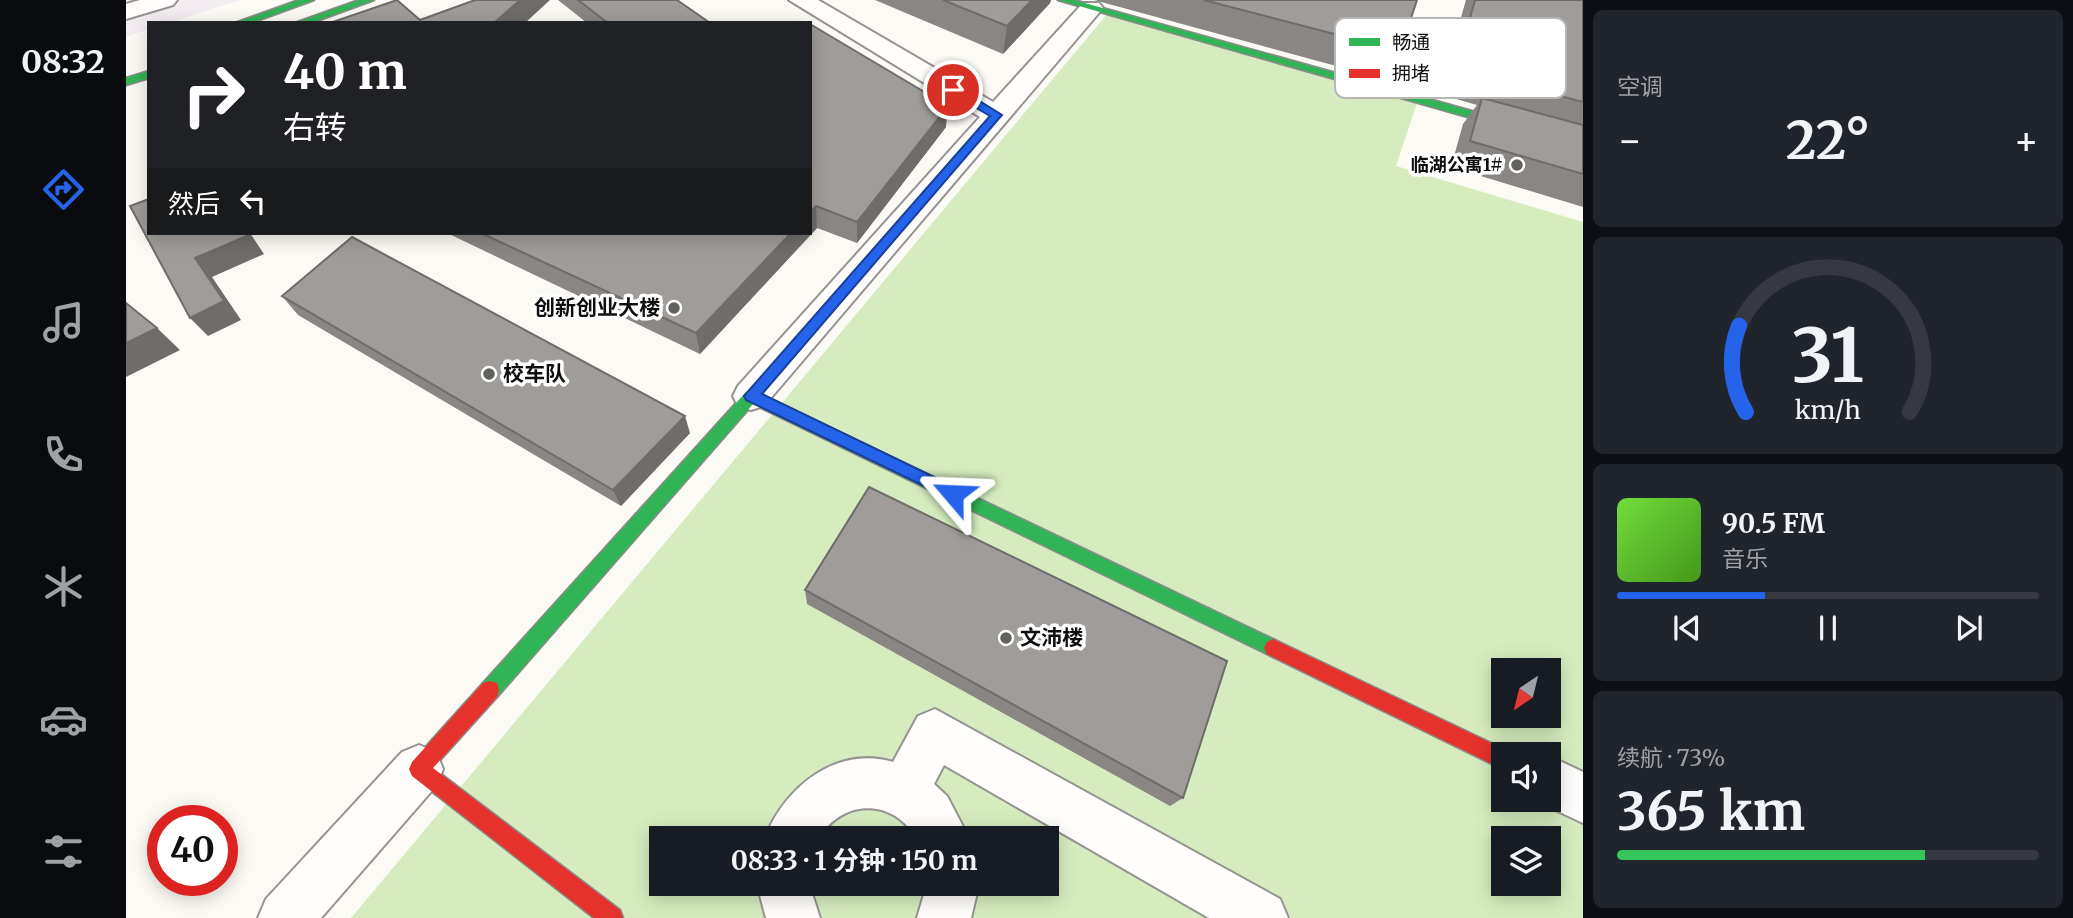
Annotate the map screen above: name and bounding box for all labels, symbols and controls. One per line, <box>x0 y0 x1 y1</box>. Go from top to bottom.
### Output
legend <box>1335 18 1566 98</box>
text: 畅通 <box>1392 30 1430 54</box>
text: 40 m <box>283 41 407 102</box>
text: 08:32 <box>21 42 105 82</box>
icon: right <box>168 49 259 140</box>
pin <box>923 60 983 120</box>
text: 拥堵 <box>1392 61 1430 85</box>
icon: arrive <box>934 71 972 109</box>
text: 空调 <box>1617 72 1663 101</box>
text: 右转 <box>283 108 347 148</box>
text: 22° <box>1786 108 1870 173</box>
text: − <box>1617 117 1642 164</box>
text: + <box>2014 117 2039 164</box>
place label: 临湖公寓1# <box>1411 153 1503 176</box>
marker: 临湖公寓1# <box>1509 157 1525 173</box>
icon: directions <box>39 165 88 214</box>
icon: left <box>234 182 272 220</box>
text: 然后 <box>168 187 220 220</box>
place label: 创新创业大楼 <box>534 294 660 321</box>
icon: music <box>39 298 88 347</box>
marker: 创新创业大楼 <box>666 300 682 316</box>
text: 31 <box>1792 310 1864 402</box>
place label: 校车队 <box>503 360 566 387</box>
marker: 校车队 <box>481 366 497 382</box>
text: km/h <box>1795 393 1861 425</box>
icon: phone <box>39 430 88 479</box>
position arrow <box>916 457 990 531</box>
text: 90.5 FM <box>1722 507 1825 540</box>
text: 音乐 <box>1722 544 1768 573</box>
icon: climate <box>39 562 88 611</box>
icon: previous <box>1668 609 1706 647</box>
icon: pause <box>1809 609 1847 647</box>
icon: next <box>1950 609 1988 647</box>
place label: 文沛楼 <box>1020 624 1083 651</box>
marker: 文沛楼 <box>998 630 1014 646</box>
north arrow <box>1491 658 1561 728</box>
map controls <box>1491 658 1561 896</box>
icon: car <box>39 695 88 744</box>
button: sound <box>1491 742 1561 812</box>
text: 续航 · 73% <box>1617 743 1725 772</box>
text: 365 km <box>1617 779 1805 844</box>
speed limit sign: 40 <box>147 805 238 896</box>
button: layers <box>1491 826 1561 896</box>
icon: filters <box>39 827 88 876</box>
text: 08:33 · 1 分钟 · 150 m <box>731 844 977 877</box>

